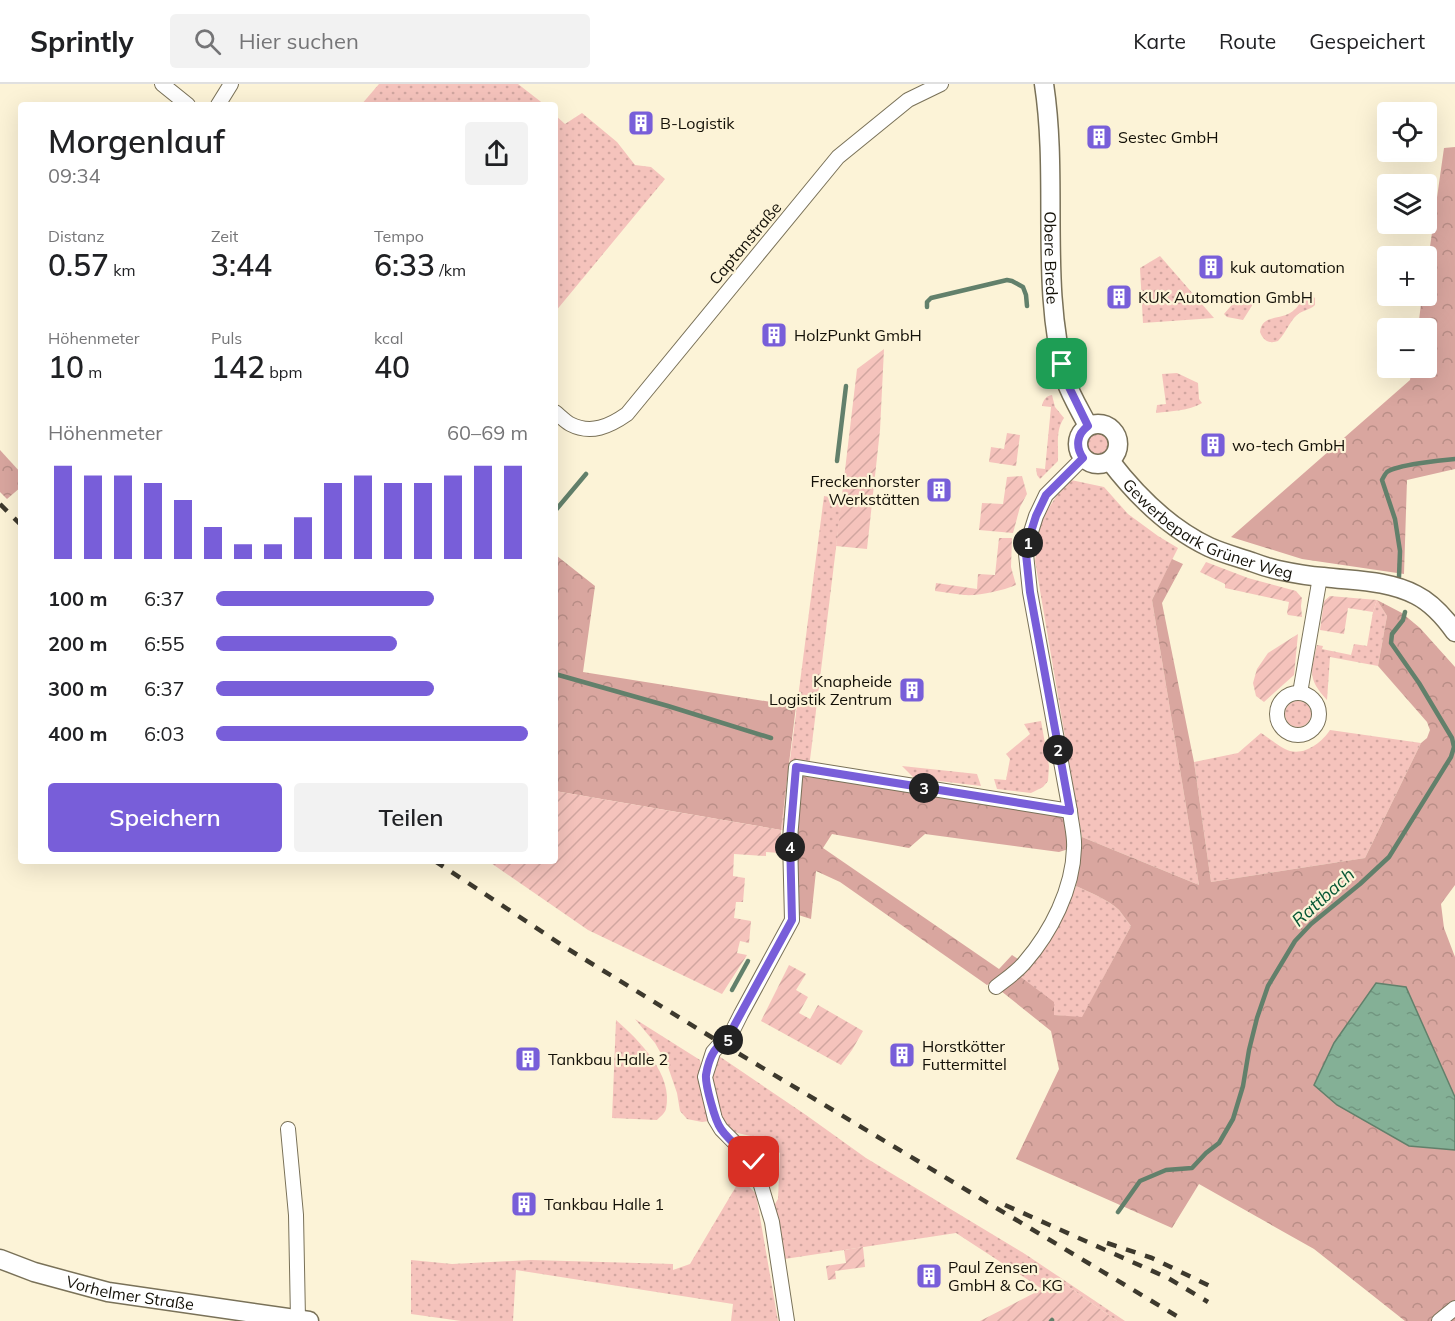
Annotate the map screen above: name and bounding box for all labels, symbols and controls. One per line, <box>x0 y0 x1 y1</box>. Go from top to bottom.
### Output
search box <box>170 14 590 68</box>
text: Sprintly <box>30 24 134 59</box>
icon: search <box>191 25 224 58</box>
text: Hier suchen <box>239 27 359 55</box>
text: Karte <box>1133 28 1186 54</box>
text: Route <box>1219 28 1276 54</box>
text: Gespeichert <box>1309 28 1425 54</box>
map controls <box>1377 102 1437 378</box>
button: locate <box>1377 102 1437 162</box>
building icon: B-Logistik <box>626 108 656 138</box>
place label: B-Logistik <box>660 113 735 133</box>
text: Morgenlauf <box>48 120 225 161</box>
button: share <box>465 122 528 185</box>
building icon: Sestec GmbH <box>1084 122 1114 152</box>
place label: Sestec GmbH <box>1118 127 1218 147</box>
text: 09:34 <box>48 163 101 188</box>
button: layers <box>1377 174 1437 234</box>
street label: Captanstraße <box>705 197 785 289</box>
street label: Obere Brede <box>1040 211 1063 305</box>
text: Distanz <box>48 226 105 246</box>
text: Zeit <box>211 226 238 246</box>
text: Tempo <box>374 226 424 246</box>
text: 0.57 <box>48 246 109 284</box>
text: 3:44 <box>211 246 272 284</box>
text: 6:33 <box>374 246 435 284</box>
button: + <box>1377 246 1437 306</box>
building icon: kuk automation <box>1196 252 1226 282</box>
place label: kuk automation <box>1230 257 1345 277</box>
text: km <box>109 260 136 280</box>
text: /km <box>435 260 466 280</box>
building icon: KUK Automation GmbH <box>1104 282 1134 312</box>
place label: KUK Automation GmbH <box>1138 287 1313 307</box>
button: − <box>1377 318 1437 378</box>
building icon: HolzPunkt GmbH <box>759 320 789 350</box>
place label: HolzPunkt GmbH <box>794 325 922 345</box>
text: Höhenmeter <box>48 328 140 348</box>
text: Puls <box>211 328 242 348</box>
text: kcal <box>374 328 403 348</box>
pin <box>1036 338 1087 389</box>
icon: arrive <box>1045 347 1078 380</box>
text: 10 <box>48 348 84 386</box>
text: 142 <box>211 348 265 386</box>
text: 40 <box>374 348 410 386</box>
text: m <box>84 362 102 382</box>
text: bpm <box>265 362 302 382</box>
text: Höhenmeter <box>48 420 163 445</box>
text: 60–69 m <box>447 420 528 445</box>
building icon: wo-tech GmbH <box>1198 430 1228 460</box>
place label: wo-tech GmbH <box>1232 435 1345 455</box>
place label: Freckenhorster Werkstätten <box>811 471 920 509</box>
street label: Gewerbepark Grüner Weg <box>1119 474 1295 583</box>
building icon: Freckenhorster Werkstätten <box>924 475 954 505</box>
pin: 1 <box>1013 528 1043 558</box>
text: 1 <box>1023 533 1033 553</box>
text: 100 m <box>48 586 107 611</box>
text: 6:37 <box>144 586 185 611</box>
text: 200 m <box>48 631 107 656</box>
text: 6:55 <box>144 631 185 656</box>
place label: Knapheide Logistik Zentrum <box>769 671 892 709</box>
building icon: Knapheide Logistik Zentrum <box>897 675 927 705</box>
text: 300 m <box>48 676 107 701</box>
text: 6:37 <box>144 676 185 701</box>
text: 400 m <box>48 721 107 746</box>
text: 6:03 <box>144 721 185 746</box>
pin: 2 <box>1043 735 1073 765</box>
text: 2 <box>1053 740 1063 760</box>
pin: 3 <box>909 773 939 803</box>
text: 3 <box>919 778 929 798</box>
button: Speichern <box>48 783 282 852</box>
button: Teilen <box>294 783 528 852</box>
pin: 4 <box>775 832 805 862</box>
text: 4 <box>785 837 795 857</box>
water label: Rattbach <box>1287 863 1359 931</box>
pin: 5 <box>713 1025 743 1055</box>
text: 5 <box>723 1030 733 1050</box>
place label: Horstkötter Futtermittel <box>922 1036 1007 1074</box>
building icon: Horstkötter Futtermittel <box>887 1040 917 1070</box>
building icon: Tankbau Halle 2 <box>513 1044 543 1074</box>
place label: Tankbau Halle 2 <box>548 1049 668 1069</box>
pin <box>728 1136 779 1187</box>
icon: check <box>737 1145 770 1178</box>
building icon: Tankbau Halle 1 <box>509 1189 539 1219</box>
place label: Tankbau Halle 1 <box>544 1194 664 1214</box>
place label: Paul Zensen GmbH & Co. KG <box>948 1257 1063 1295</box>
building icon: Paul Zensen GmbH & Co. KG <box>914 1261 944 1291</box>
street label: Vorhelmer Straße <box>64 1271 195 1314</box>

